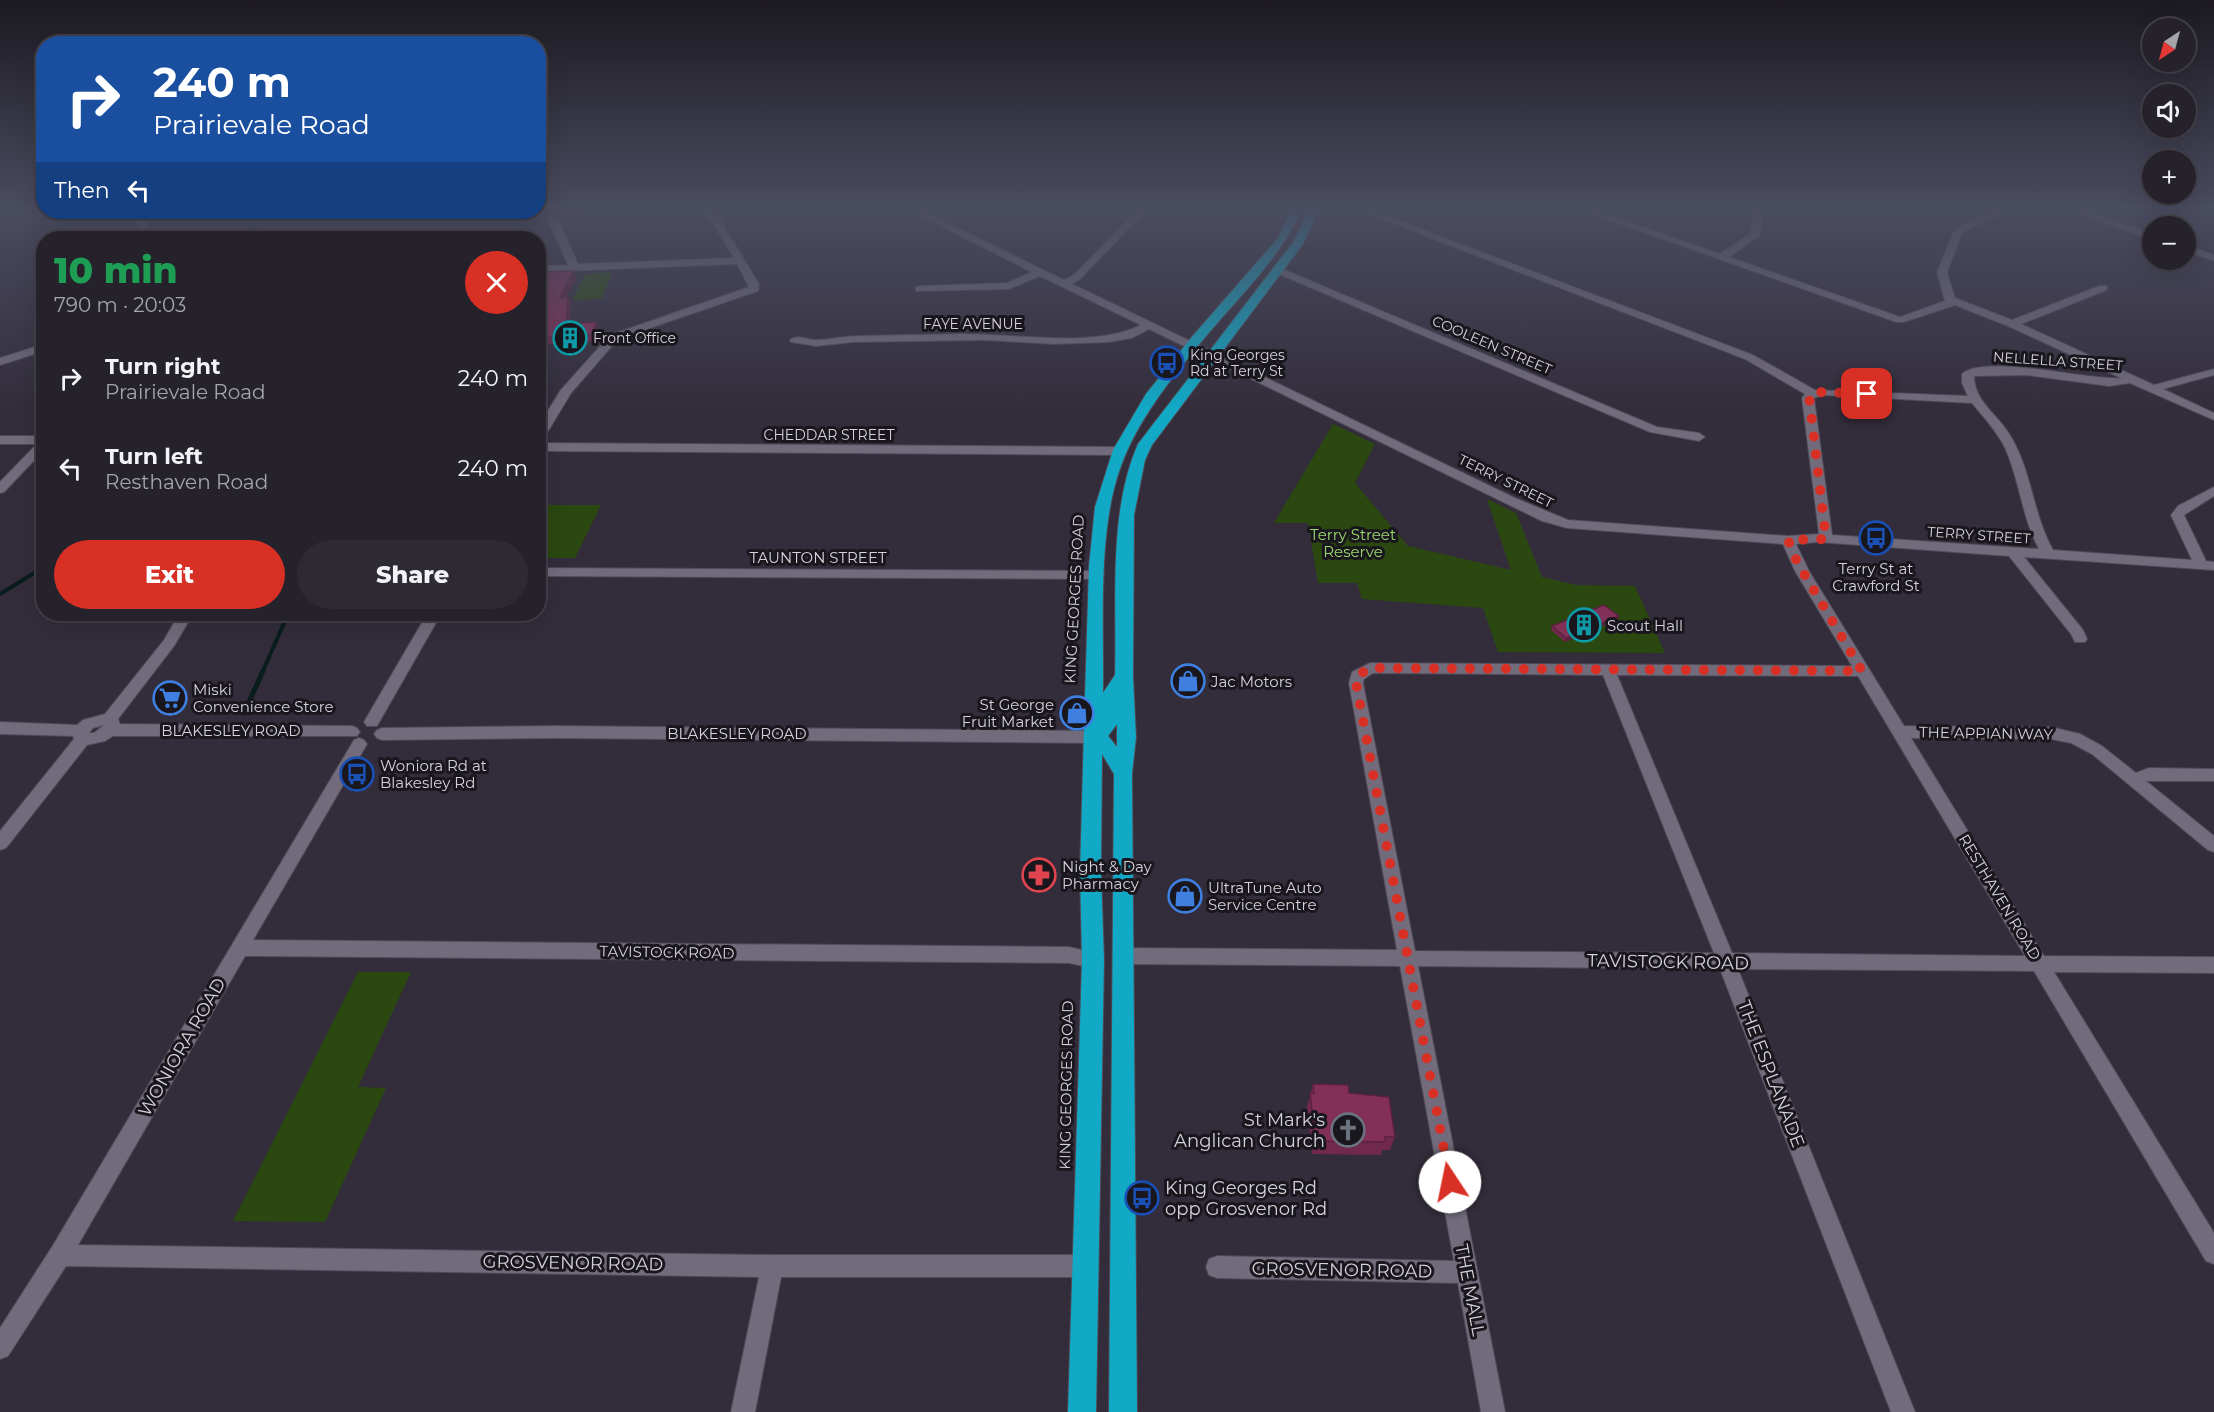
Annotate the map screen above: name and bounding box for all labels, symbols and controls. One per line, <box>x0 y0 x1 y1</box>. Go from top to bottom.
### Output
north arrow <box>2142 18 2196 72</box>
map controls <box>2142 18 2196 270</box>
text: 240 m <box>153 56 291 108</box>
icon: right <box>54 60 132 138</box>
button: sound <box>2142 84 2196 138</box>
text: Prairievale Road <box>153 108 370 141</box>
button: + <box>2142 150 2196 204</box>
icon: left <box>122 174 155 207</box>
text: Then <box>54 177 110 204</box>
button: − <box>2142 216 2196 270</box>
text: 10 min <box>54 248 178 292</box>
button: close <box>465 251 528 314</box>
text: 790 m · 20:03 <box>54 293 186 317</box>
street label: COOLEEN STREET <box>1429 312 1555 378</box>
street label: FAYE AVENUE <box>923 315 1023 333</box>
building icon: Front Office <box>552 320 588 356</box>
place label: Front Office <box>593 329 676 347</box>
bus stop icon: King Georges Rd at Terry St <box>1149 345 1185 381</box>
place label: King Georges Rd at Terry St <box>1190 346 1285 380</box>
street label: NELLELLA STREET <box>1992 347 2124 375</box>
text: Turn right <box>105 353 220 380</box>
icon: right <box>54 362 87 395</box>
text: 240 m <box>458 365 528 392</box>
pin <box>1841 368 1892 419</box>
icon: arrive <box>1850 377 1883 410</box>
text: Prairievale Road <box>105 380 266 404</box>
street label: CHEDDAR STREET <box>764 426 894 444</box>
text: Turn left <box>105 443 203 470</box>
street label: TERRY STREET <box>1456 450 1556 512</box>
icon: left <box>54 452 87 485</box>
text: 240 m <box>458 455 528 482</box>
text: Resthaven Road <box>105 470 268 494</box>
street label: KING GEORGES ROAD <box>1060 514 1088 684</box>
bus stop icon: Terry St at Crawford St <box>1858 520 1894 556</box>
street label: TERRY STREET <box>1927 522 2031 548</box>
park label: Terry Street Reserve <box>1310 525 1396 561</box>
button: Exit <box>54 540 285 609</box>
button: Share <box>297 540 528 609</box>
street label: TAUNTON STREET <box>749 548 887 567</box>
place label: Terry St at Crawford St <box>1832 559 1920 595</box>
building icon: Scout Hall <box>1566 607 1602 643</box>
place label: Scout Hall <box>1607 616 1683 635</box>
shop icon: Jac Motors <box>1170 663 1206 699</box>
place label: Jac Motors <box>1210 672 1292 691</box>
supermarket icon: Miski Convenience Store <box>152 680 188 716</box>
place label: Miski Convenience Store <box>193 680 334 716</box>
place label: St George Fruit Market <box>962 695 1054 731</box>
shop icon: St George Fruit Market <box>1059 695 1095 731</box>
street label: BLAKESLEY ROAD <box>161 721 301 740</box>
street label: THE APPIAN WAY <box>1919 722 2054 744</box>
street label: BLAKESLEY ROAD <box>667 724 807 743</box>
bus stop icon: Woniora Rd at Blakesley Rd <box>339 756 375 792</box>
place label: Woniora Rd at Blakesley Rd <box>380 756 487 792</box>
street label: RESTHAVEN ROAD <box>1955 830 2045 964</box>
pharmacy icon: Night & Day Pharmacy <box>1021 857 1057 893</box>
place label: Night & Day Pharmacy <box>1062 857 1153 893</box>
shop icon: UltraTune Auto Service Centre <box>1167 878 1203 914</box>
place label: UltraTune Auto Service Centre <box>1208 878 1322 914</box>
street label: TAVISTOCK ROAD <box>599 941 735 963</box>
street label: TAVISTOCK ROAD <box>1587 950 1749 974</box>
street label: WONIORA ROAD <box>133 974 231 1120</box>
street label: THE ESPLANADE <box>1733 997 1809 1151</box>
street label: KING GEORGES ROAD <box>1055 1000 1077 1170</box>
place label: St Mark's Anglican Church <box>1174 1109 1325 1152</box>
church icon: St Mark's Anglican Church <box>1330 1112 1366 1148</box>
position arrow <box>1418 1150 1482 1214</box>
place label: King Georges Rd opp Grosvenor Rd <box>1165 1177 1327 1220</box>
bus stop icon: King Georges Rd opp Grosvenor Rd <box>1124 1180 1160 1216</box>
street label: THE MALL <box>1450 1242 1490 1338</box>
street label: GROSVENOR ROAD <box>483 1250 663 1276</box>
street label: GROSVENOR ROAD <box>1252 1257 1432 1283</box>

